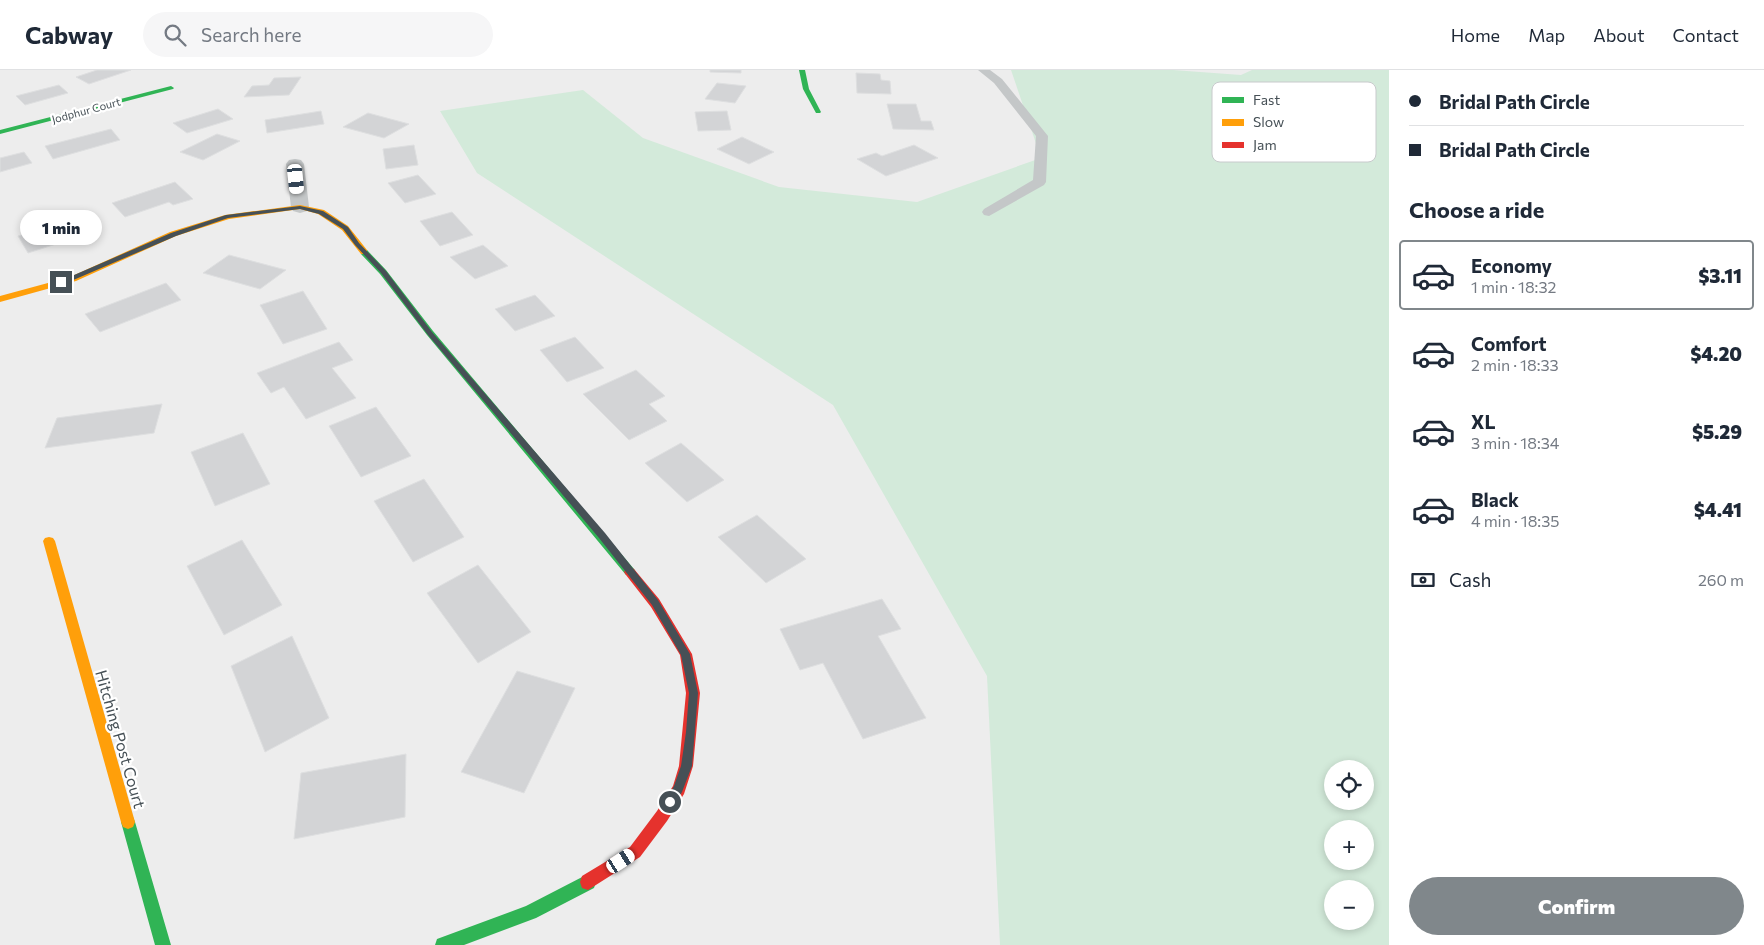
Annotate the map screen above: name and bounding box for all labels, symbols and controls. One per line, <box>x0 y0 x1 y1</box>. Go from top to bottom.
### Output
search box <box>143 12 493 57</box>
text: Cabway <box>25 20 113 49</box>
icon: search <box>161 21 189 49</box>
text: Search here <box>201 23 302 46</box>
text: Home <box>1451 24 1500 46</box>
text: Map <box>1528 24 1565 46</box>
text: About <box>1593 24 1645 46</box>
text: Contact <box>1673 24 1739 46</box>
legend <box>1212 82 1376 162</box>
text: Bridal Path Circle <box>1439 90 1590 113</box>
text: Fast <box>1253 91 1280 108</box>
street label: Jodphur Court <box>50 94 123 126</box>
text: Slow <box>1253 113 1284 130</box>
text: Jam <box>1253 136 1277 153</box>
text: Bridal Path Circle <box>1439 138 1590 161</box>
car <box>286 163 305 195</box>
text: Choose a ride <box>1409 196 1544 223</box>
callout: 1 min <box>20 210 102 244</box>
text: 1 min <box>42 218 80 237</box>
icon: car <box>1411 253 1456 298</box>
text: Economy <box>1471 254 1552 277</box>
text: $3.11 <box>1698 264 1742 287</box>
route end <box>50 271 72 293</box>
text: 1 min · 18:32 <box>1471 277 1556 296</box>
icon: car <box>1411 331 1456 376</box>
text: Comfort <box>1471 332 1547 355</box>
text: $4.20 <box>1690 342 1742 365</box>
text: 2 min · 18:33 <box>1471 355 1559 374</box>
icon: car <box>1411 409 1456 454</box>
text: XL <box>1471 410 1496 433</box>
text: $5.29 <box>1692 420 1742 443</box>
text: 3 min · 18:34 <box>1471 433 1559 452</box>
icon: car <box>1411 487 1456 532</box>
text: Black <box>1471 488 1519 511</box>
text: $4.41 <box>1694 498 1742 521</box>
text: 4 min · 18:35 <box>1471 511 1559 530</box>
icon: cash <box>1409 566 1437 594</box>
text: Cash <box>1449 568 1491 591</box>
text: 260 m <box>1698 570 1744 589</box>
street label: Hitching Post Court <box>92 668 150 811</box>
map controls <box>1324 760 1374 930</box>
button: locate <box>1324 760 1374 810</box>
route start <box>659 791 681 813</box>
button: + <box>1324 820 1374 870</box>
car <box>604 847 637 875</box>
button: Confirm <box>1409 877 1744 935</box>
button: − <box>1324 880 1374 930</box>

